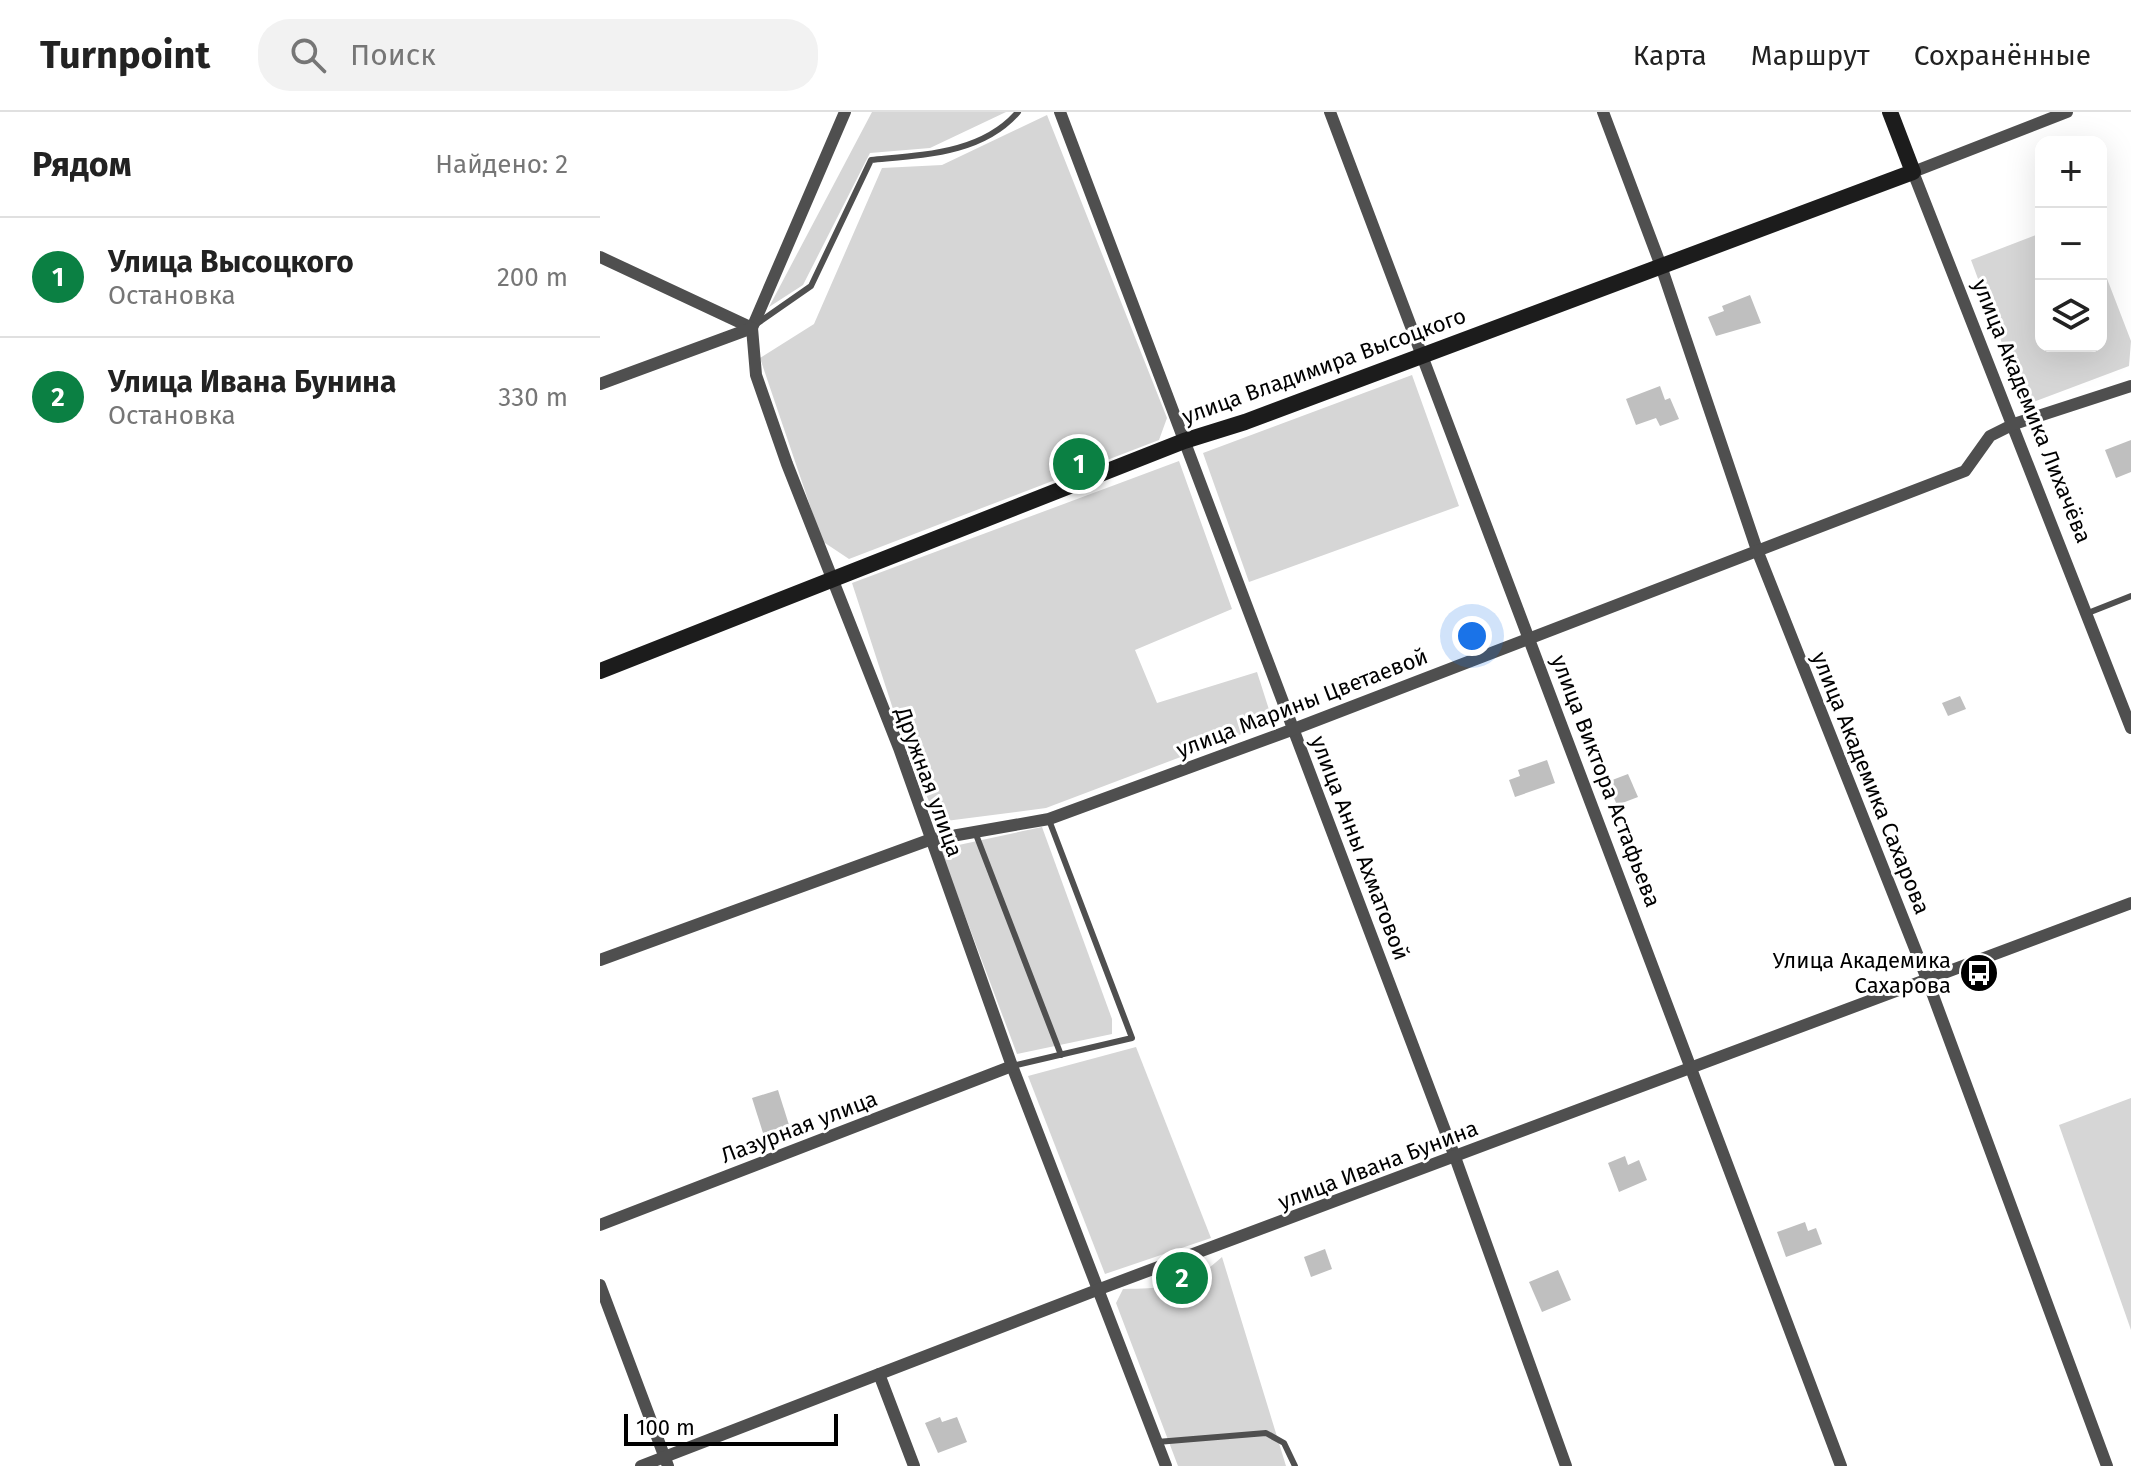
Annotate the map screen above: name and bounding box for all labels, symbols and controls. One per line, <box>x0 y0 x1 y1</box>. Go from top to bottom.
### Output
search box <box>258 19 818 91</box>
text: Turnpoint <box>40 32 210 78</box>
icon: search <box>286 33 330 77</box>
text: Поиск <box>350 37 436 73</box>
text: Карта <box>1633 39 1707 72</box>
text: Маршрут <box>1751 39 1870 72</box>
text: Сохранённые <box>1914 39 2091 72</box>
map controls <box>2035 136 2107 352</box>
button: + <box>2035 136 2107 208</box>
text: Рядом <box>32 144 131 185</box>
text: Найдено: 2 <box>435 149 568 180</box>
button: − <box>2035 208 2107 280</box>
text: Улица Высоцкого <box>108 244 354 280</box>
text: 1 <box>52 262 64 293</box>
text: 200 m <box>497 262 568 293</box>
street label: улица Академика Лихачёва <box>1967 275 2097 547</box>
text: Остановка <box>108 280 236 311</box>
button: layers <box>2035 280 2107 352</box>
street label: улица Владимира Высоцкого <box>1178 302 1470 430</box>
text: Улица Ивана Бунина <box>108 364 396 400</box>
text: 2 <box>51 382 65 413</box>
text: 330 m <box>498 382 568 413</box>
text: Остановка <box>108 400 236 431</box>
pin: 1 <box>1053 434 1105 494</box>
your location <box>1452 616 1492 656</box>
street label: улица Марины Цветаевой <box>1172 643 1432 763</box>
street label: улица Академика Сахарова <box>1806 648 1936 918</box>
street label: улица Виктора Астафьева <box>1545 651 1667 911</box>
street label: Дружная улица <box>889 703 969 861</box>
street label: улица Анны Ахматовой <box>1305 732 1415 964</box>
place label: Улица Академика Сахарова <box>1773 947 1951 999</box>
bus stop icon: Улица Академика Сахарова <box>1958 952 2000 994</box>
street label: Лазурная улица <box>717 1085 881 1169</box>
street label: улица Ивана Бунина <box>1274 1114 1482 1216</box>
pin: 2 <box>1156 1248 1208 1308</box>
scale bar <box>624 1410 838 1446</box>
text: 100 m <box>636 1414 695 1441</box>

